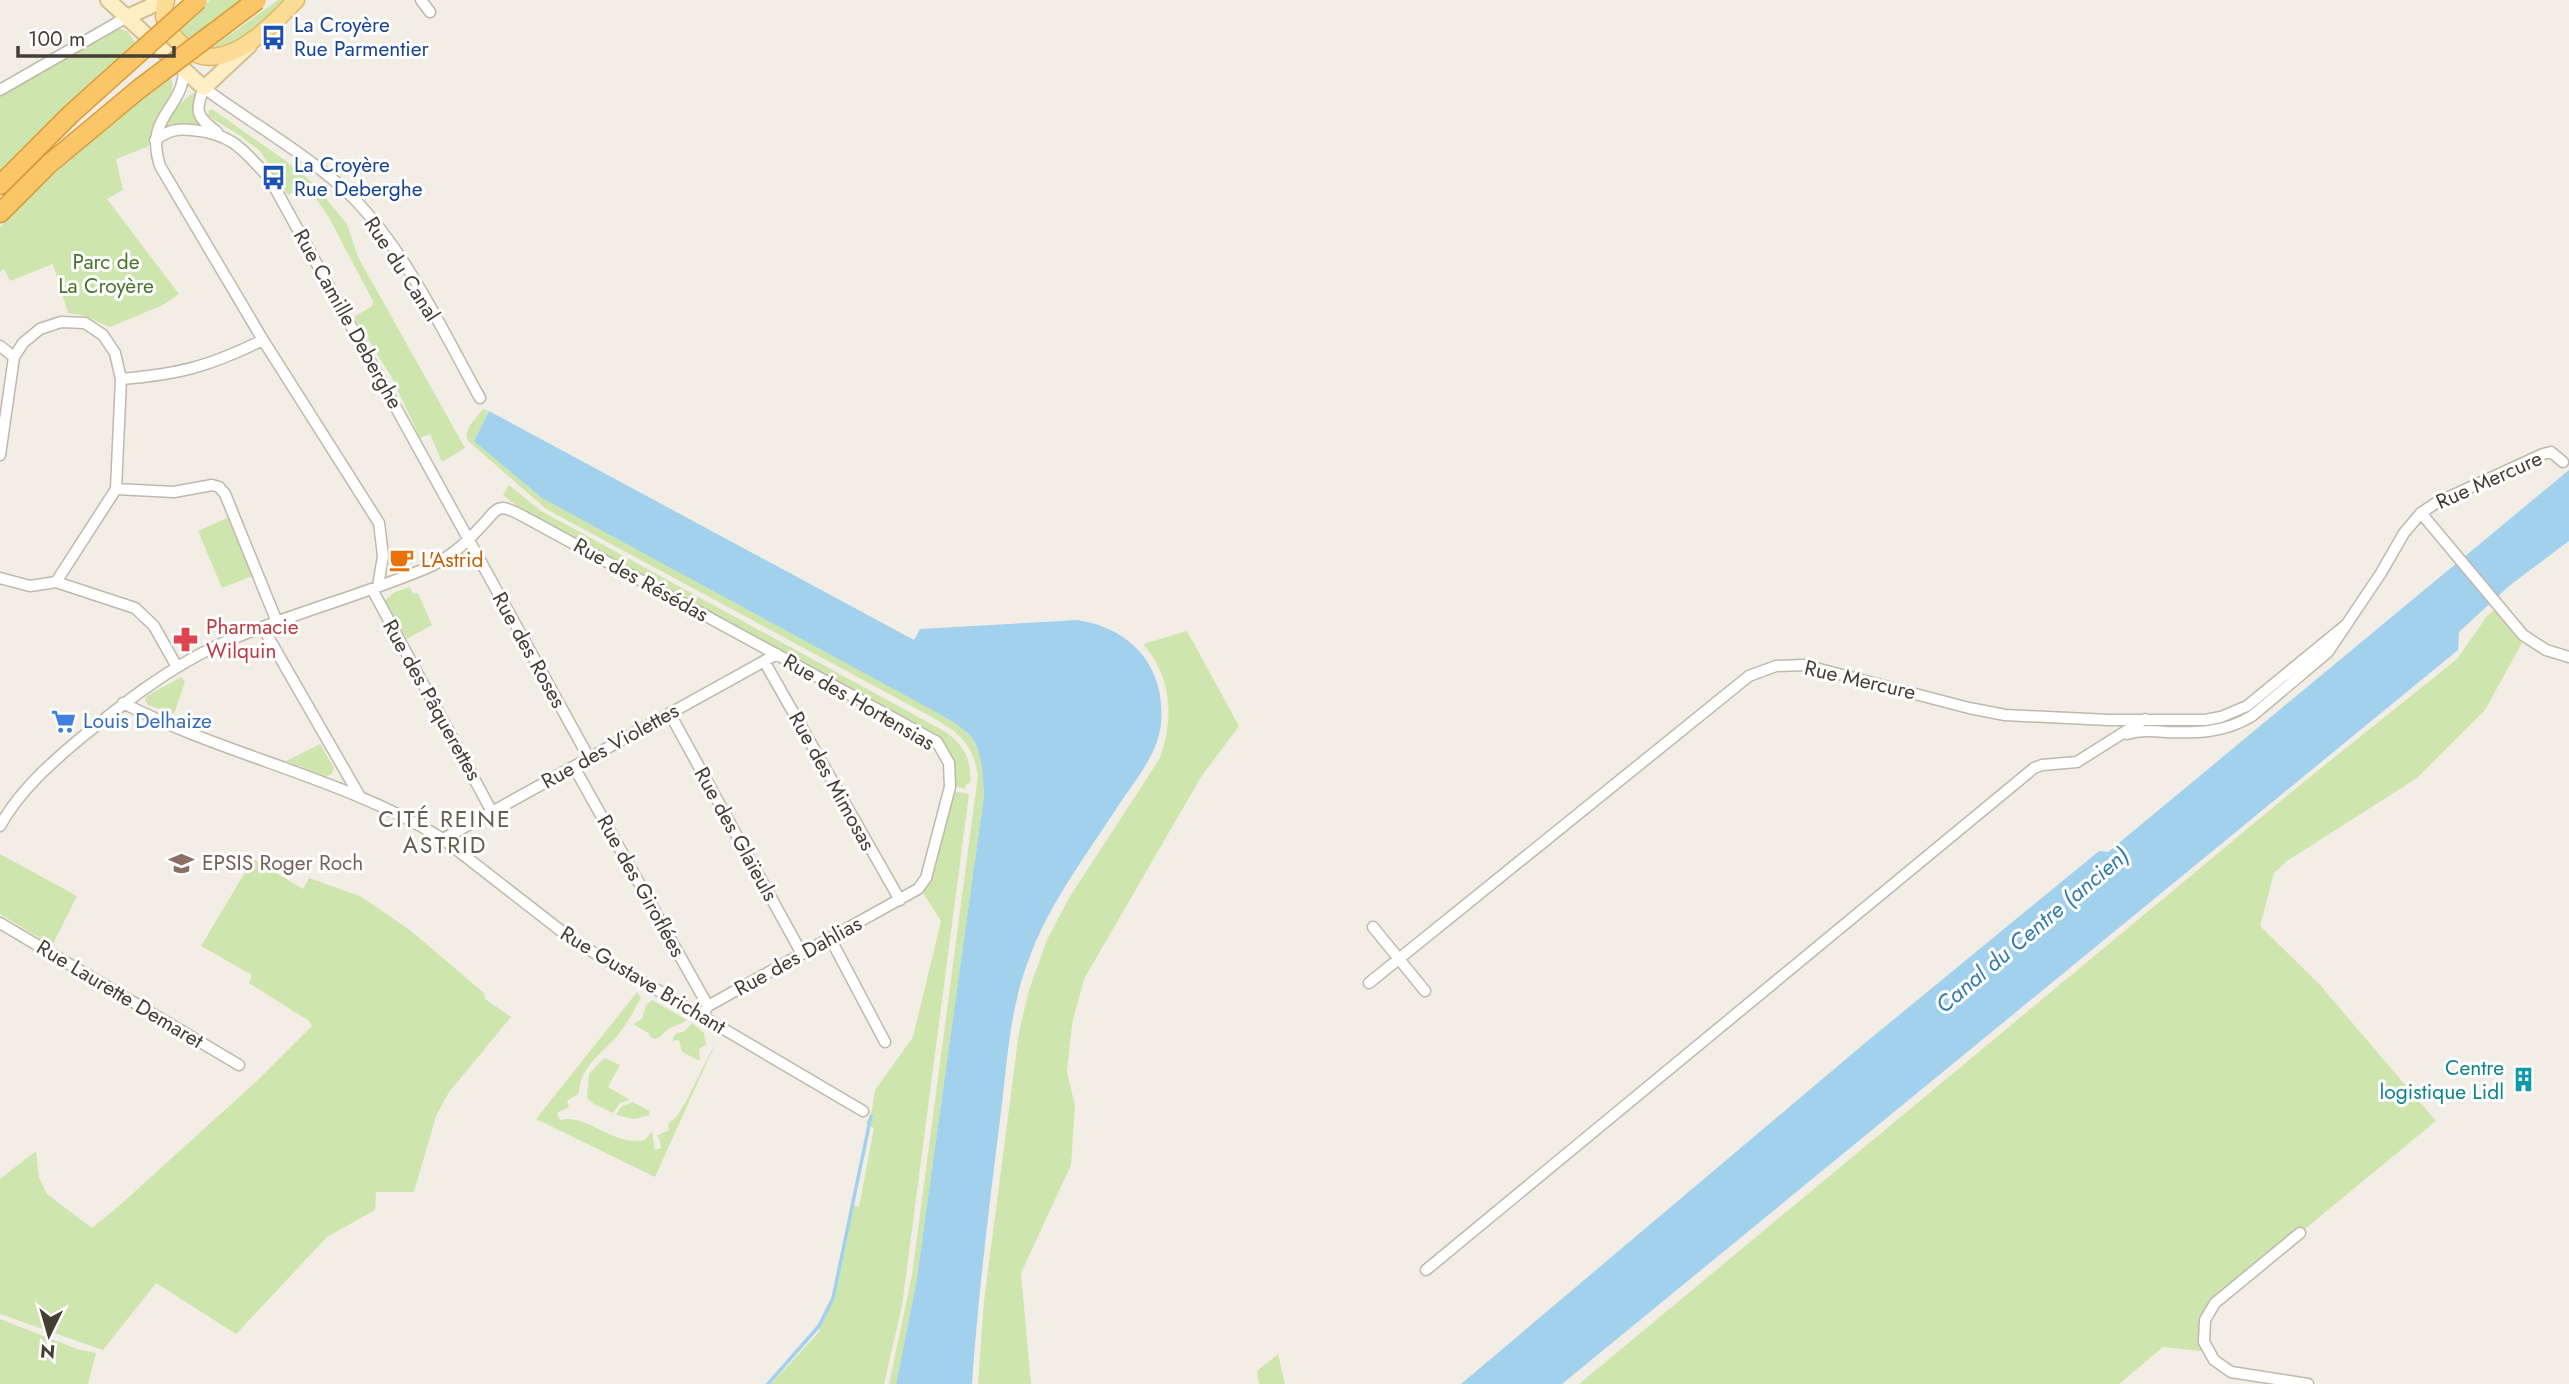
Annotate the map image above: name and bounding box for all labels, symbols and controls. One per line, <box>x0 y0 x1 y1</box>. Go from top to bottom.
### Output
place label: La Croyère Rue Parmentier <box>294 10 430 64</box>
scale bar <box>18 14 173 58</box>
bus stop icon: La Croyère Rue Parmentier <box>260 23 288 51</box>
text: 100 m <box>28 24 85 54</box>
place label: La Croyère Rue Deberghe <box>294 150 423 204</box>
bus stop icon: La Croyère Rue Deberghe <box>260 163 288 191</box>
street label: Rue du Canal <box>357 211 447 327</box>
street label: Rue Camille Deberghe <box>286 224 410 415</box>
park label: Parc de La Croyère <box>58 247 154 301</box>
street label: Rue Mercure <box>2431 443 2547 517</box>
street label: Rue des Résédas <box>568 531 714 629</box>
place label: L'Astrid <box>421 545 483 575</box>
cafe icon: L'Astrid <box>387 546 415 574</box>
street label: Rue des Roses <box>485 587 573 713</box>
place label: Pharmacie Wilquin <box>206 612 299 666</box>
street label: Rue des Pâquerettes <box>375 614 489 786</box>
pharmacy icon: Pharmacie Wilquin <box>172 625 200 653</box>
street label: Rue des Hortensias <box>778 646 940 758</box>
street label: Rue Mercure <box>1801 653 1919 707</box>
street label: Rue des Violettes <box>536 696 684 796</box>
place label: Louis Delhaize <box>83 706 212 736</box>
street label: Rue des Mimosas <box>781 706 883 856</box>
supermarket icon: Louis Delhaize <box>49 707 77 735</box>
street label: Rue des Glaïeuls <box>687 761 785 907</box>
district label: CITÉ REINE ASTRID <box>378 802 512 862</box>
street label: Rue des Giroflées <box>589 809 693 963</box>
water label: Canal du Centre (ancien) <box>1928 839 2136 1021</box>
place label: EPSIS Roger Roch <box>202 848 363 878</box>
school or university icon: EPSIS Roger Roch <box>168 849 196 877</box>
street label: Rue des Dahlias <box>729 909 867 1003</box>
street label: Rue Gustave Brichant <box>555 919 731 1041</box>
street label: Rue Laurette Demaret <box>31 932 209 1056</box>
place label: Centre logistique Lidl <box>2379 1053 2504 1107</box>
building icon: Centre logistique Lidl <box>2510 1066 2538 1094</box>
north arrow <box>14 1300 84 1370</box>
text: N <box>39 1337 56 1366</box>

